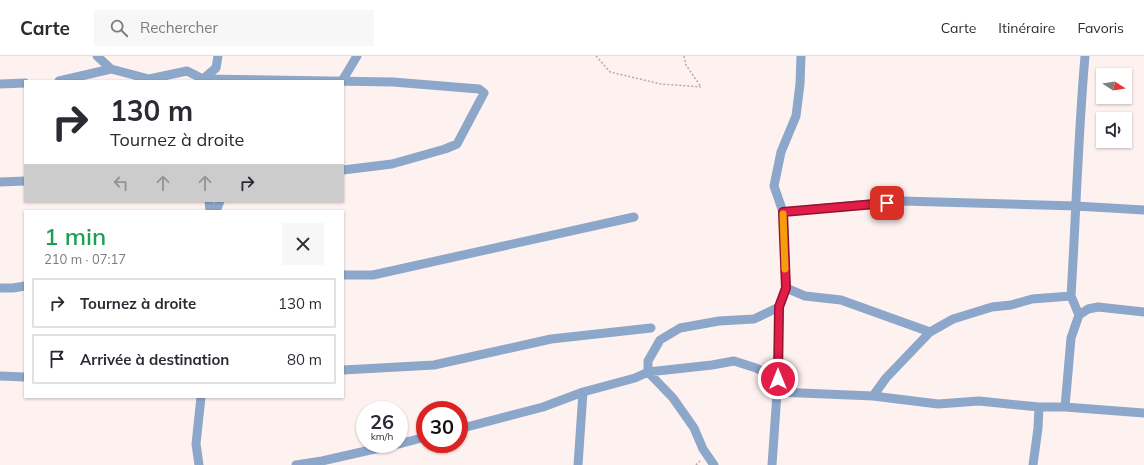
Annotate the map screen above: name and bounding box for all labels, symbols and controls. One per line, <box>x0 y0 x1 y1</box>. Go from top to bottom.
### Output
search box <box>94 10 374 46</box>
text: Carte <box>20 16 70 40</box>
icon: search <box>108 17 130 39</box>
text: Rechercher <box>140 18 218 37</box>
text: Carte <box>941 19 976 37</box>
text: Itinéraire <box>998 19 1055 37</box>
text: Favoris <box>1077 19 1124 37</box>
north arrow <box>1096 68 1132 104</box>
map controls <box>1096 68 1132 148</box>
text: 130 m <box>110 93 193 128</box>
icon: right <box>44 96 96 148</box>
button: sound <box>1096 112 1132 148</box>
text: Tournez à droite <box>110 128 244 151</box>
icon: left <box>110 172 132 194</box>
icon: ahead <box>152 172 174 194</box>
icon: ahead <box>194 172 216 194</box>
icon: right <box>236 172 258 194</box>
pin <box>870 186 904 220</box>
icon: arrive <box>876 192 898 214</box>
text: 1 min <box>44 221 106 251</box>
button: close <box>282 223 324 265</box>
text: 210 m · 07:17 <box>44 251 126 267</box>
icon: right <box>46 292 68 314</box>
text: Tournez à droite <box>80 294 196 313</box>
text: 130 m <box>278 294 322 313</box>
icon: arrive <box>46 348 68 370</box>
text: Arrivée à destination <box>80 350 229 369</box>
text: 80 m <box>287 350 322 369</box>
position arrow <box>757 358 799 400</box>
speed limit sign: 30 <box>416 401 468 453</box>
text: 26 <box>370 409 394 434</box>
text: km/h <box>371 430 393 443</box>

